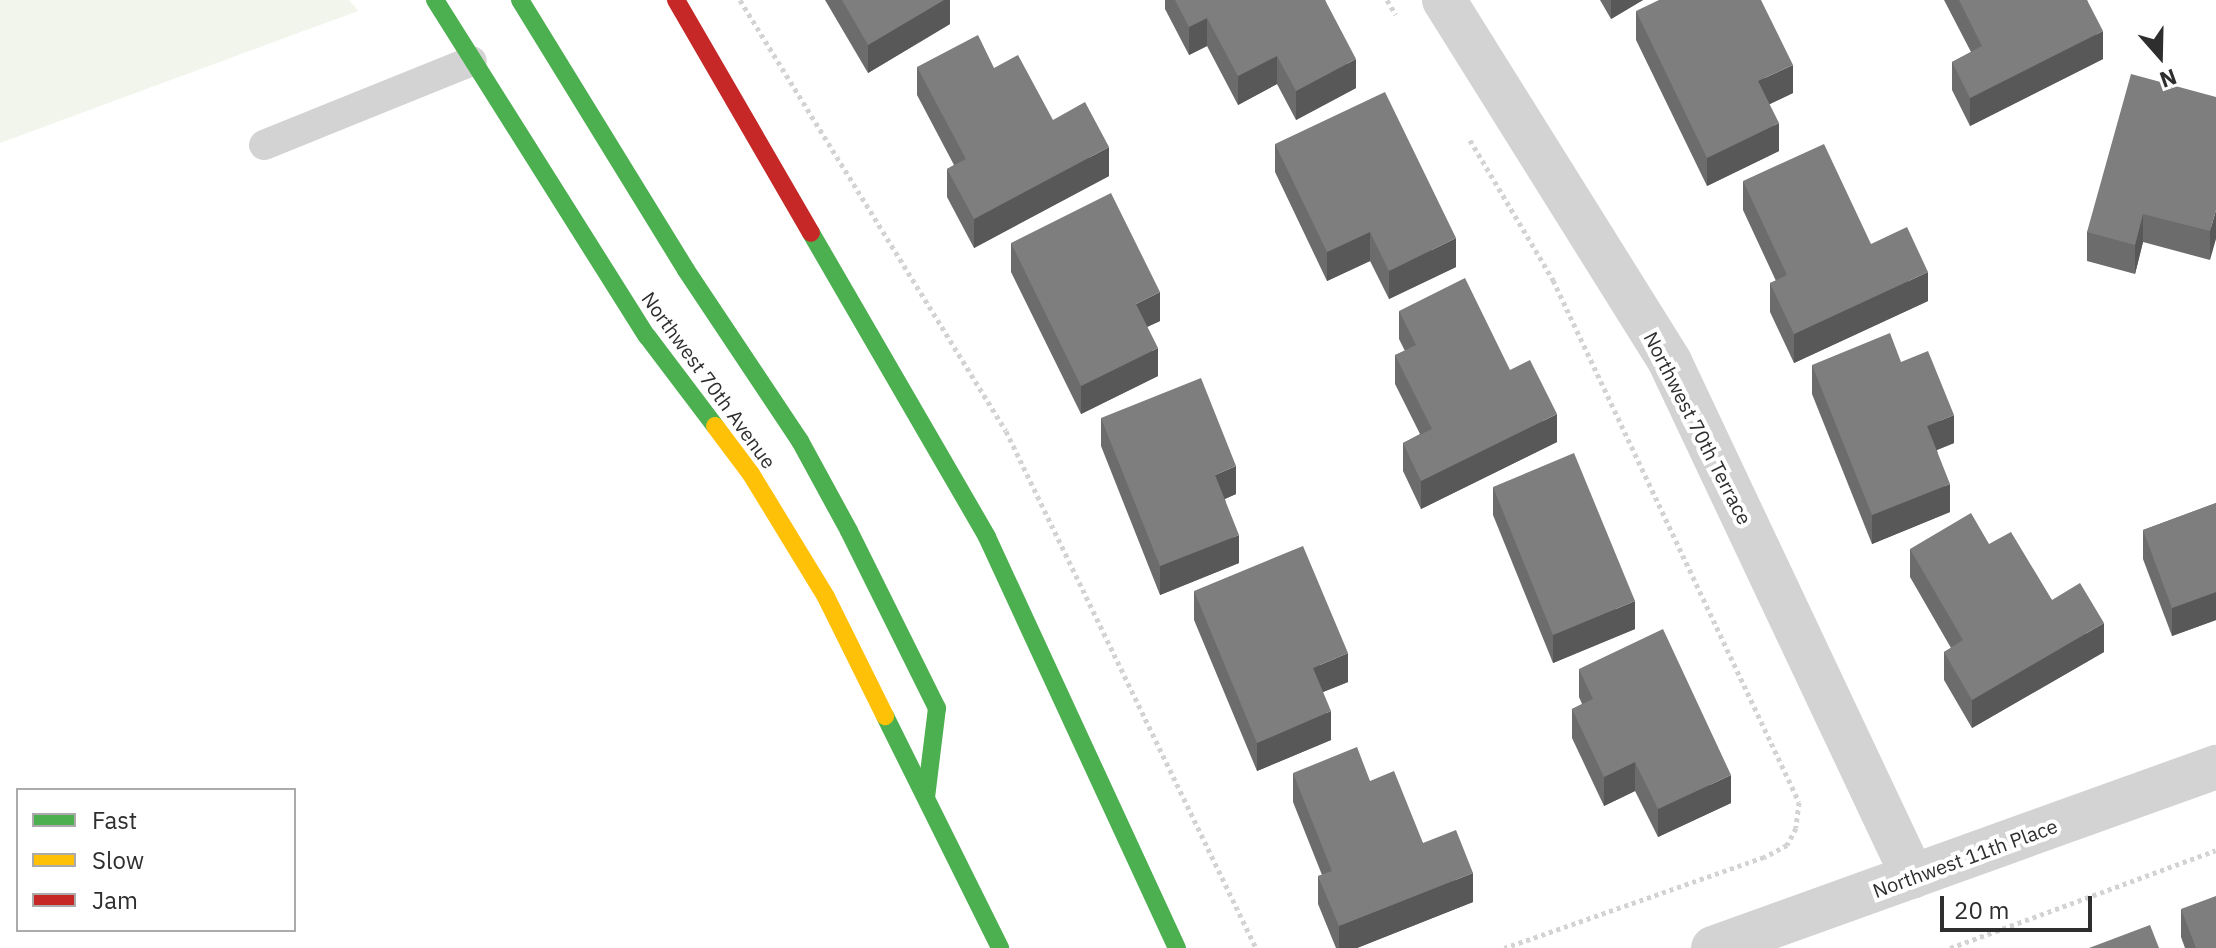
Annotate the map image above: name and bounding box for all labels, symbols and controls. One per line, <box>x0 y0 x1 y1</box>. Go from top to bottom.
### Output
north arrow <box>2120 16 2200 96</box>
text: N <box>2156 63 2181 95</box>
street label: Northwest 70th Avenue <box>637 287 781 473</box>
street label: Northwest 70th Terrace <box>1639 328 1757 528</box>
legend <box>16 788 296 932</box>
text: Fast <box>92 804 137 836</box>
street label: Northwest 11th Place <box>1869 813 2061 903</box>
text: Slow <box>92 844 144 876</box>
scale bar <box>1944 880 2096 930</box>
text: Jam <box>92 884 138 916</box>
text: 20 m <box>1954 894 2009 926</box>

